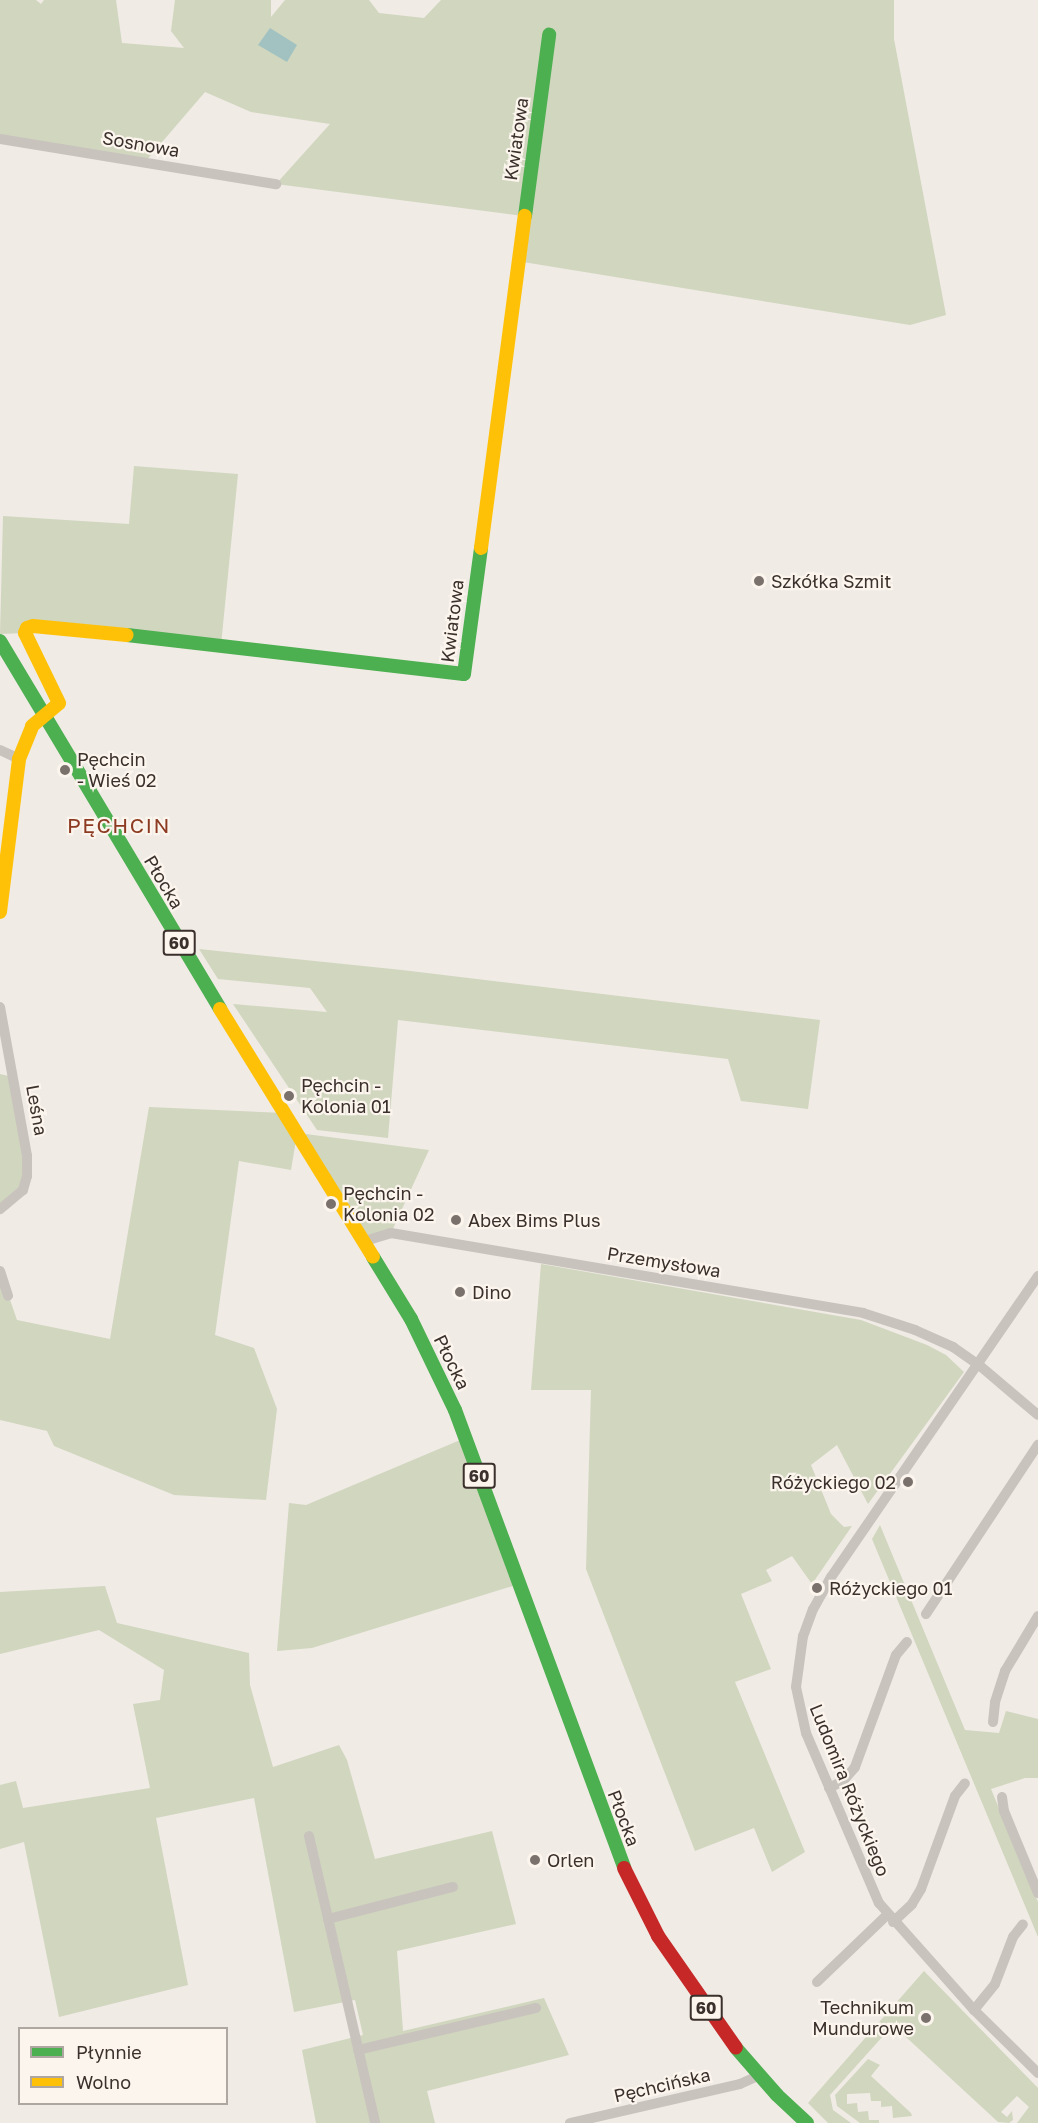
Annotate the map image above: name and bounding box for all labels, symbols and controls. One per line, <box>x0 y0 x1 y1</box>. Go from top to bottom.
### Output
street label: Kwiatowa <box>499 96 533 182</box>
street label: Sosnowa <box>101 127 181 161</box>
place label: Szkółka Szmit <box>771 570 892 592</box>
marker: Szkółka Szmit <box>752 574 766 588</box>
street label: Kwiatowa <box>436 578 468 664</box>
place label: Pęchcin - Wieś 02 <box>77 749 157 792</box>
marker: Pęchcin - Wieś 02 <box>58 763 72 777</box>
district label: PĘCHCIN <box>67 812 171 838</box>
street label: Płocka <box>140 851 188 913</box>
road number: 60 <box>162 930 195 956</box>
place label: Pęchcin - Kolonia 01 <box>301 1075 391 1118</box>
street label: Leśna <box>22 1083 52 1137</box>
marker: Pęchcin - Kolonia 01 <box>282 1089 296 1103</box>
place label: Pęchcin - Kolonia 02 <box>343 1183 434 1226</box>
marker: Pęchcin - Kolonia 02 <box>324 1197 338 1211</box>
place label: Abex Bims Plus <box>468 1209 600 1231</box>
marker: Abex Bims Plus <box>449 1213 463 1227</box>
street label: Przemysłowa <box>606 1242 722 1282</box>
place label: Dino <box>472 1281 511 1303</box>
marker: Dino <box>453 1285 467 1299</box>
street label: Płocka <box>429 1331 475 1393</box>
road number: 60 <box>462 1463 496 1489</box>
place label: Różyckiego 02 <box>771 1471 896 1493</box>
marker: Różyckiego 02 <box>901 1475 915 1489</box>
place label: Różyckiego 01 <box>829 1577 952 1599</box>
marker: Różyckiego 01 <box>810 1581 824 1595</box>
street label: Ludomira Różyckiego <box>806 1701 894 1879</box>
street label: Płocka <box>603 1787 645 1849</box>
place label: Orlen <box>547 1849 594 1871</box>
marker: Orlen <box>528 1853 542 1867</box>
road number: 60 <box>690 1995 722 2021</box>
place label: Technikum Mundurowe <box>812 1997 914 2040</box>
marker: Technikum Mundurowe <box>919 2011 933 2025</box>
legend <box>18 2027 228 2105</box>
text: Płynnie <box>76 2041 142 2063</box>
street label: Pęchcińska <box>612 2063 712 2107</box>
text: Wolno <box>76 2071 131 2093</box>

